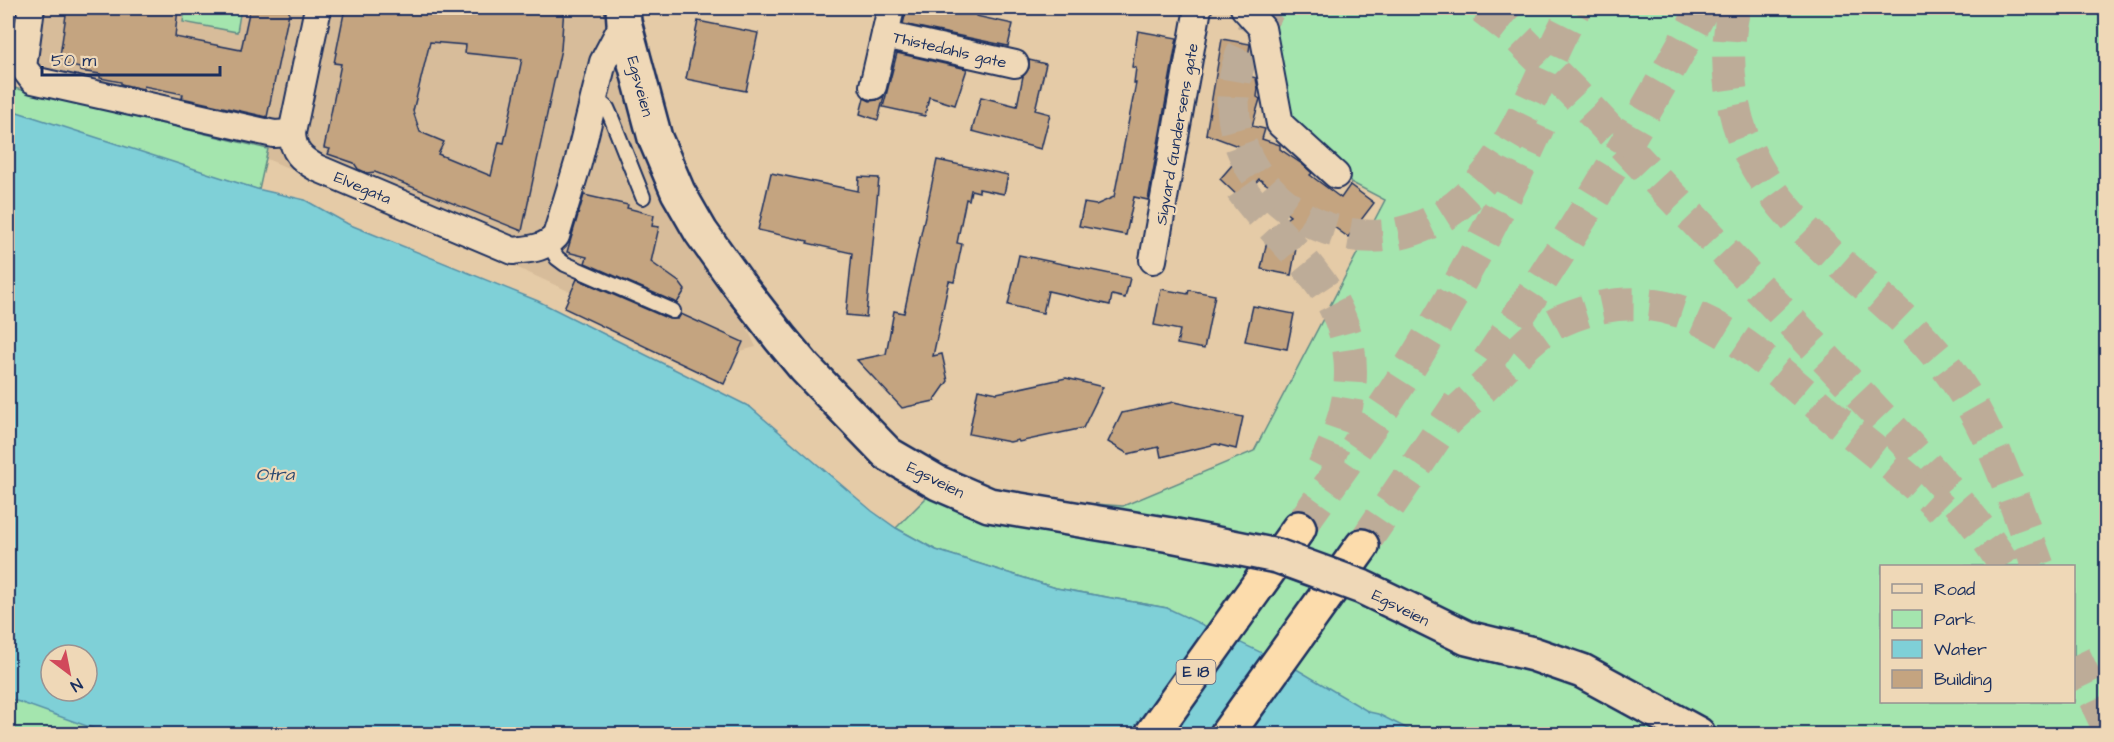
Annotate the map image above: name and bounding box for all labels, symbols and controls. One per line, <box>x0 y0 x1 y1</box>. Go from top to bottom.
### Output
street label: Thistedahls gate <box>890 26 1009 75</box>
scale bar <box>42 39 220 77</box>
street label: Sigvard Gundersens gate <box>1150 41 1205 227</box>
text: 50 m <box>51 48 96 73</box>
street label: Egsveien <box>620 54 659 119</box>
street label: Elvegata <box>330 166 394 211</box>
street label: Egsveien <box>903 456 968 505</box>
water label: Otra <box>256 462 295 487</box>
legend <box>1880 565 2075 703</box>
text: Road <box>1934 577 1975 602</box>
street label: Egsveien <box>1368 584 1433 633</box>
text: Park <box>1934 607 1976 632</box>
text: Water <box>1934 637 1987 662</box>
north arrow <box>39 643 99 703</box>
road number: E 18 <box>1176 660 1216 684</box>
text: Building <box>1934 667 1992 693</box>
text: N <box>66 673 87 697</box>

